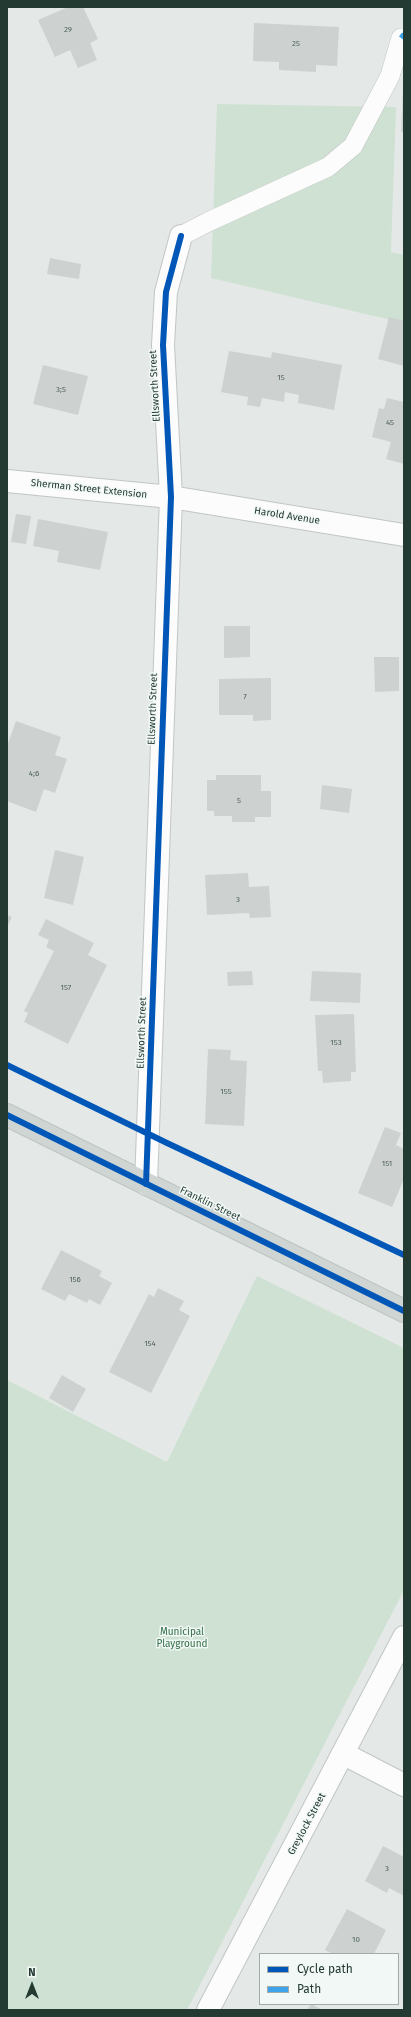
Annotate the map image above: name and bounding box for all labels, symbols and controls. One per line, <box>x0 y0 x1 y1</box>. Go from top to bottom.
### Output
house number: 29 <box>64 25 72 35</box>
house number: 25 <box>292 39 300 49</box>
street label: Ellsworth Street <box>147 350 163 422</box>
house number: 15 <box>277 373 285 383</box>
house number: 3;5 <box>56 385 66 395</box>
house number: 45 <box>386 418 394 428</box>
street label: Sherman Street Extension <box>30 477 148 501</box>
street label: Harold Avenue <box>253 505 321 527</box>
street label: Ellsworth Street <box>146 673 160 745</box>
house number: 7 <box>243 692 247 702</box>
house number: 4;6 <box>29 769 39 779</box>
house number: 5 <box>237 796 241 806</box>
house number: 3 <box>236 895 240 905</box>
house number: 157 <box>61 983 71 993</box>
street label: Ellsworth Street <box>135 997 149 1069</box>
house number: 153 <box>330 1038 342 1048</box>
house number: 155 <box>220 1087 232 1097</box>
house number: 151 <box>382 1159 392 1169</box>
street label: Franklin Street <box>178 1184 242 1224</box>
house number: 156 <box>69 1275 81 1285</box>
house number: 154 <box>144 1339 156 1349</box>
park label: Municipal Playground <box>156 1626 208 1650</box>
street label: Greylock Street <box>286 1791 328 1857</box>
house number: 3 <box>385 1864 389 1874</box>
house number: 10 <box>352 1935 360 1945</box>
legend <box>259 1953 399 2005</box>
text: Cycle path <box>297 1962 353 1976</box>
north arrow <box>12 1965 52 2005</box>
text: N <box>28 1966 36 1979</box>
text: Path <box>297 1982 321 1996</box>

